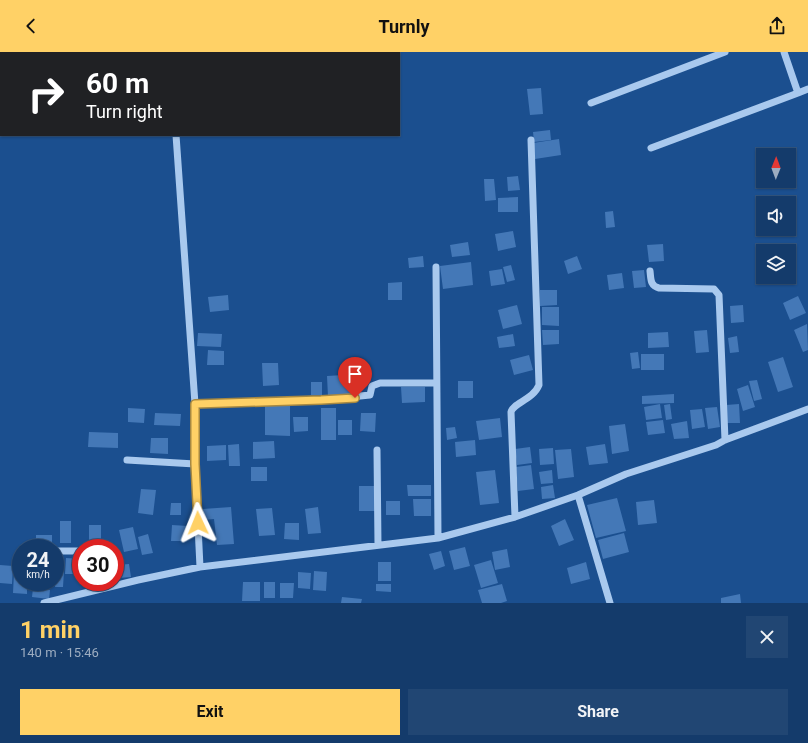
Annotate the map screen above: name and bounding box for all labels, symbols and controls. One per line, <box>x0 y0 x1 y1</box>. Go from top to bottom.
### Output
icon: back <box>20 15 42 37</box>
icon: share <box>766 15 788 37</box>
text: Turnly <box>378 16 430 37</box>
text: 60 m <box>86 67 149 100</box>
icon: right <box>20 68 72 120</box>
text: Turn right <box>86 101 163 122</box>
north arrow <box>756 148 796 188</box>
map controls <box>756 148 796 284</box>
button: sound <box>756 196 796 236</box>
button: layers <box>756 244 796 284</box>
pin <box>338 357 372 398</box>
icon: arrive <box>344 363 366 385</box>
position arrow <box>177 502 219 544</box>
speed limit sign: 30 <box>72 539 124 591</box>
text: 24 <box>27 548 49 572</box>
text: km/h <box>26 569 50 580</box>
text: 1 min <box>20 616 80 644</box>
button: close <box>746 616 788 658</box>
text: 140 m · 15:46 <box>20 645 99 660</box>
button: Exit <box>20 689 400 735</box>
button: Share <box>408 689 788 735</box>

